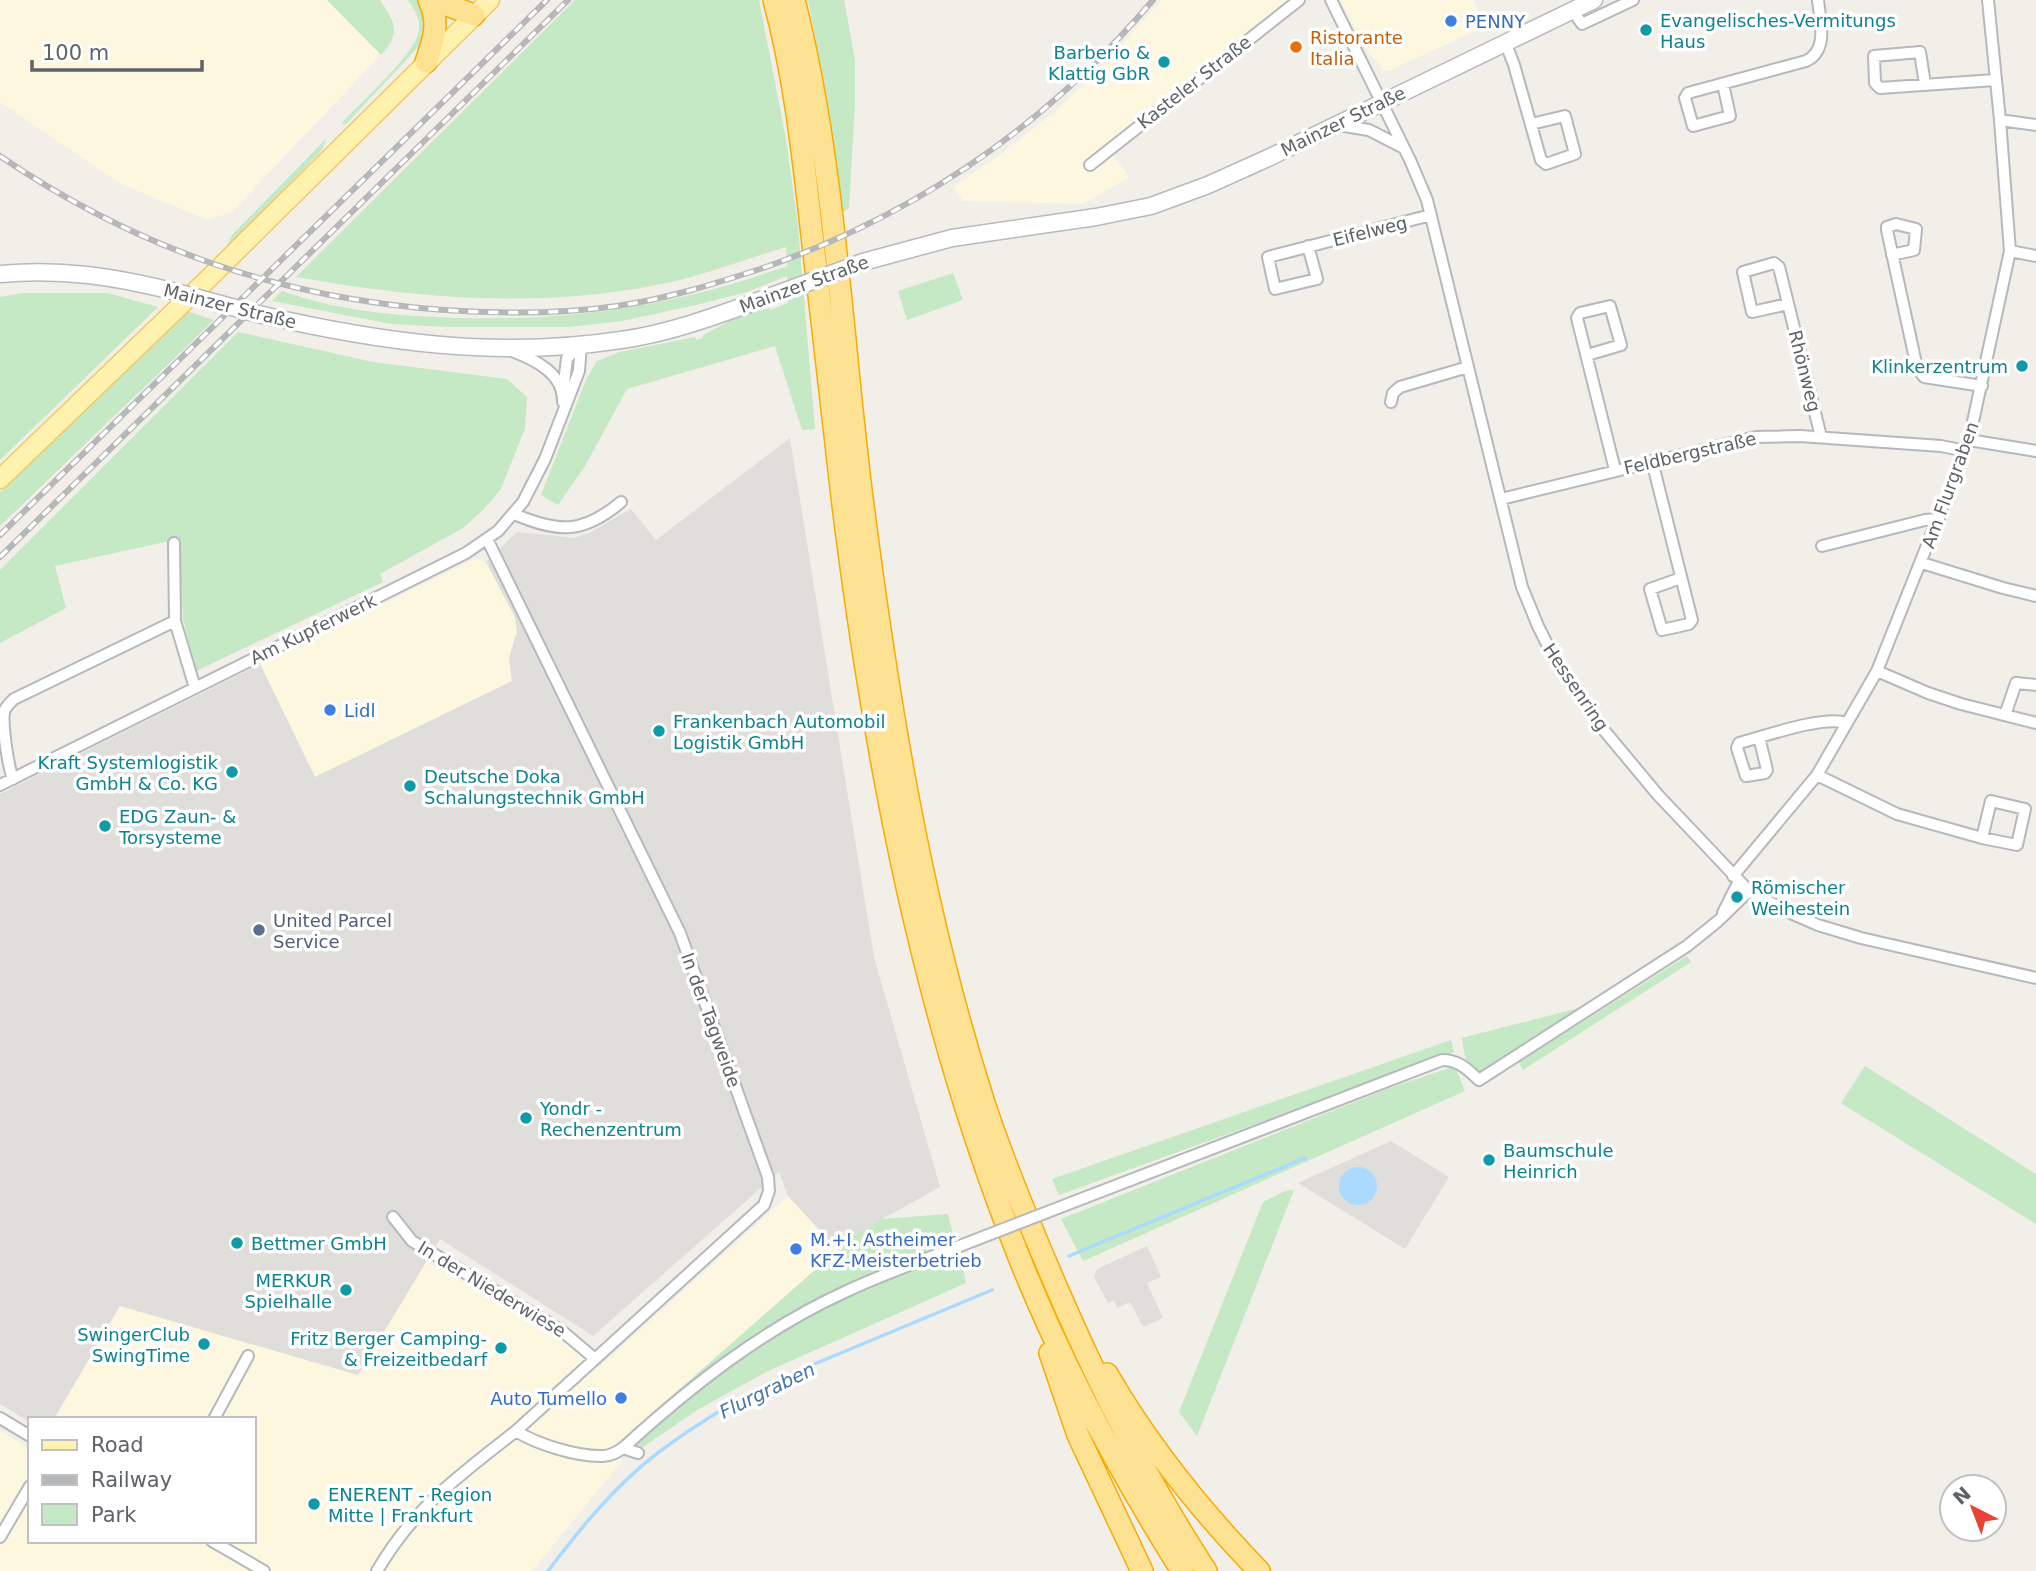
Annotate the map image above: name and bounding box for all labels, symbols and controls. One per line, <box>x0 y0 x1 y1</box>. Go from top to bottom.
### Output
place label: Evangelisches-Vermitungs Haus <box>1660 10 1896 52</box>
place label: PENNY <box>1465 11 1526 32</box>
marker: PENNY <box>1443 13 1459 29</box>
marker: Evangelisches-Vermitungs Haus <box>1638 22 1654 38</box>
place label: Ristorante Italia <box>1310 27 1403 69</box>
scale bar <box>32 28 201 72</box>
street label: Kasteler Straße <box>1133 31 1255 133</box>
marker: Ristorante Italia <box>1288 39 1304 55</box>
text: 100 m <box>42 41 109 65</box>
place label: Barberio & Klattig GbR <box>1048 42 1150 84</box>
marker: Barberio & Klattig GbR <box>1156 54 1172 70</box>
street label: Mainzer Straße <box>1277 82 1409 160</box>
street label: Eifelweg <box>1331 212 1409 250</box>
street label: Mainzer Straße <box>737 251 871 317</box>
street label: Mainzer Straße <box>162 279 298 333</box>
street label: Rhönweg <box>1785 328 1825 414</box>
place label: Klinkerzentrum <box>1871 356 2008 377</box>
marker: Klinkerzentrum <box>2014 358 2030 374</box>
street label: Am Flurgraben <box>1917 419 1983 551</box>
street label: Feldbergstraße <box>1622 428 1758 478</box>
street label: Am Kupferwerk <box>246 589 380 669</box>
street label: Hessenring <box>1539 639 1613 735</box>
place label: Lidl <box>344 700 375 721</box>
marker: Lidl <box>322 702 338 718</box>
place label: Frankenbach Automobil Logistik GmbH <box>673 711 885 753</box>
marker: Frankenbach Automobil Logistik GmbH <box>651 723 667 739</box>
place label: Kraft Systemlogistik GmbH & Co. KG <box>38 752 219 794</box>
marker: Kraft Systemlogistik GmbH & Co. KG <box>224 764 240 780</box>
place label: Deutsche Doka Schalungstechnik GmbH <box>424 766 645 808</box>
marker: Deutsche Doka Schalungstechnik GmbH <box>402 778 418 794</box>
place label: EDG Zaun- & Torsysteme <box>118 806 236 848</box>
marker: EDG Zaun- & Torsysteme <box>97 818 113 834</box>
place label: Römischer Weihestein <box>1751 877 1850 919</box>
marker: Römischer Weihestein <box>1729 889 1745 905</box>
place label: United Parcel Service <box>273 910 392 952</box>
marker: United Parcel Service <box>251 922 267 938</box>
street label: In der Tagweide <box>677 950 745 1090</box>
place label: Yondr - Rechenzentrum <box>539 1098 682 1140</box>
marker: Yondr - Rechenzentrum <box>518 1110 534 1126</box>
place label: Baumschule Heinrich <box>1503 1140 1614 1182</box>
marker: Baumschule Heinrich <box>1481 1152 1497 1168</box>
place label: M.+I. Astheimer KFZ-Meisterbetrieb <box>810 1229 982 1271</box>
place label: Bettmer GmbH <box>251 1233 387 1254</box>
marker: Bettmer GmbH <box>229 1235 245 1251</box>
street label: In der Niederwiese <box>414 1237 570 1341</box>
marker: M.+I. Astheimer KFZ-Meisterbetrieb <box>788 1241 804 1257</box>
place label: MERKUR Spielhalle <box>245 1270 332 1312</box>
marker: MERKUR Spielhalle <box>338 1282 354 1298</box>
place label: SwingerClub SwingTime <box>77 1324 190 1366</box>
place label: Fritz Berger Camping- & Freizeitbedarf <box>290 1328 488 1370</box>
marker: SwingerClub SwingTime <box>196 1336 212 1352</box>
marker: Fritz Berger Camping- & Freizeitbedarf <box>493 1340 509 1356</box>
water label: Flurgraben <box>716 1357 818 1423</box>
place label: Auto Tumello <box>490 1388 607 1409</box>
marker: Auto Tumello <box>613 1390 629 1406</box>
legend <box>28 1417 256 1543</box>
text: Road <box>91 1433 144 1457</box>
text: Railway <box>91 1468 172 1492</box>
north arrow <box>1938 1473 2008 1543</box>
text: N <box>1948 1482 1975 1509</box>
place label: ENERENT - Region Mitte | Frankfurt <box>328 1484 492 1526</box>
marker: ENERENT - Region Mitte | Frankfurt <box>306 1496 322 1512</box>
text: Park <box>91 1503 137 1527</box>

